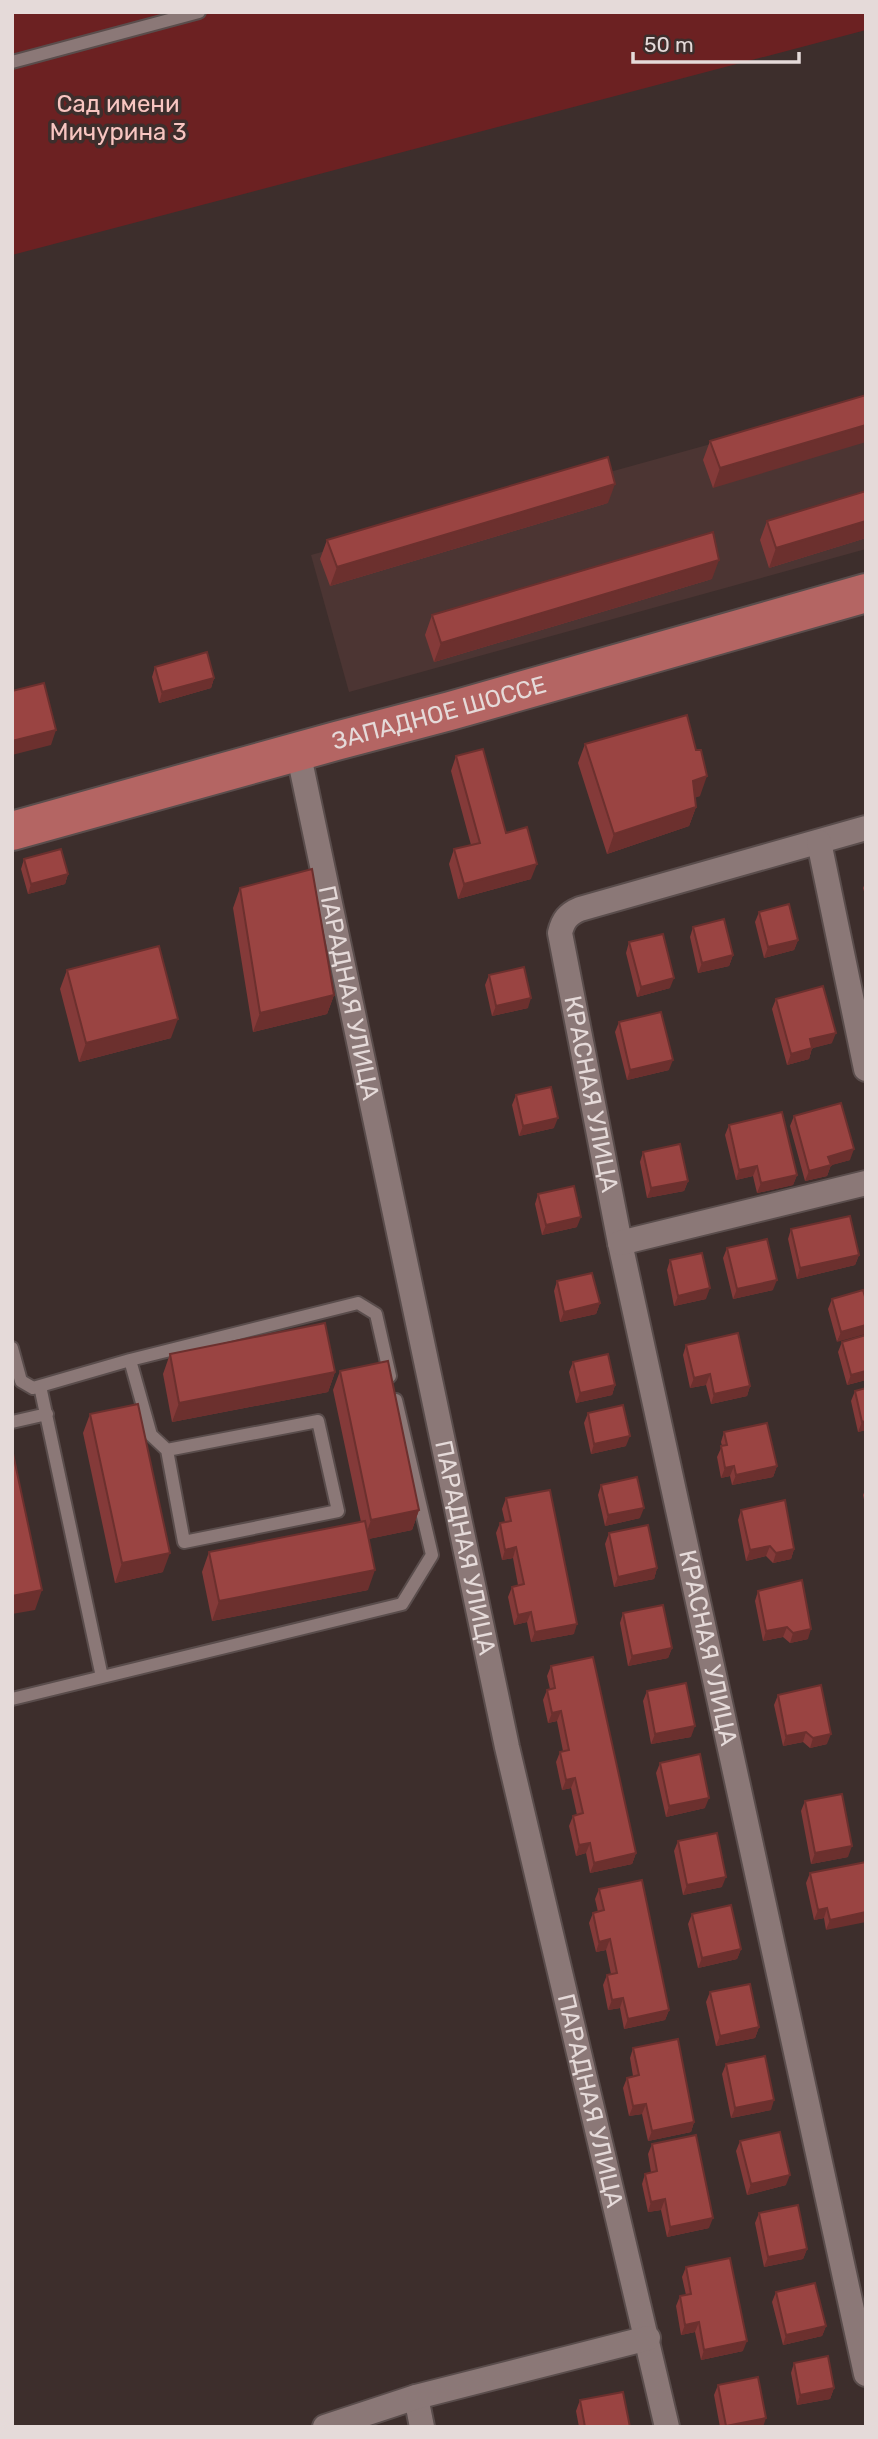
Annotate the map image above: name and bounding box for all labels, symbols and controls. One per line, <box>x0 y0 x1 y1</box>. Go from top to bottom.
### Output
scale bar <box>633 21 799 65</box>
text: 50 m <box>644 32 694 57</box>
park label: Сад имени Мичурина 3 <box>49 90 187 146</box>
street label: ЗАПАДНОЕ ШОССЕ <box>329 670 549 755</box>
street label: ПАРАДНАЯ УЛИЦА <box>313 883 385 1103</box>
street label: КРАСНАЯ УЛИЦА <box>558 993 624 1195</box>
street label: ПАРАДНАЯ УЛИЦА <box>429 1438 501 1657</box>
street label: КРАСНАЯ УЛИЦА <box>673 1547 743 1748</box>
street label: ПАРАДНАЯ УЛИЦА <box>552 1991 629 2210</box>

